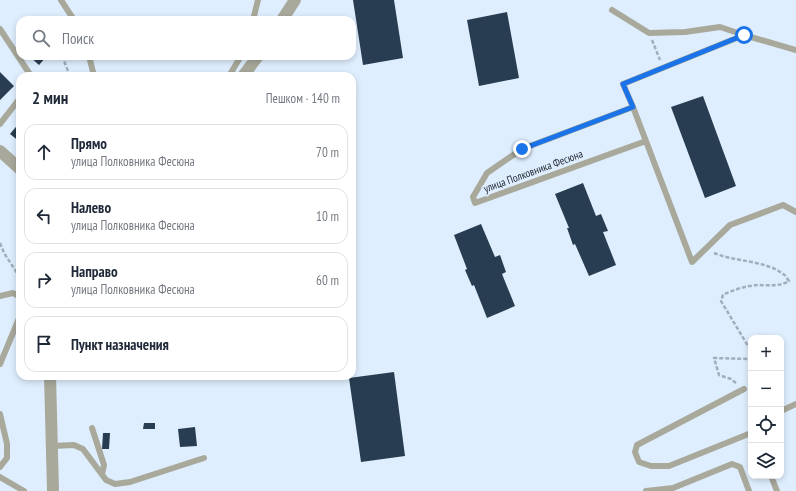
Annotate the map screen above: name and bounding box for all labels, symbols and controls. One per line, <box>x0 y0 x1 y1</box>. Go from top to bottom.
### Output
search box <box>16 16 356 60</box>
route start <box>735 26 753 44</box>
icon: search <box>30 27 52 49</box>
text: Поиск <box>62 29 94 48</box>
text: 2 мин <box>32 87 68 109</box>
text: Пешком · 140 m <box>266 90 340 107</box>
text: Прямо <box>71 134 107 153</box>
route end <box>513 140 531 158</box>
icon: ahead <box>33 141 55 163</box>
text: 70 m <box>316 144 339 161</box>
street label: улица Полковника Фесюна <box>481 147 585 195</box>
text: улица Полковника Фесюна <box>71 153 195 170</box>
text: Налево <box>71 198 111 217</box>
icon: left <box>33 205 55 227</box>
text: 10 m <box>316 208 339 225</box>
text: улица Полковника Фесюна <box>71 217 195 234</box>
text: Направо <box>71 262 118 281</box>
icon: right <box>33 269 55 291</box>
text: 60 m <box>316 272 339 289</box>
text: улица Полковника Фесюна <box>71 281 195 298</box>
icon: arrive <box>33 333 55 355</box>
text: Пункт назначения <box>71 335 169 354</box>
map controls <box>748 335 784 479</box>
button: + <box>748 335 784 371</box>
button: − <box>748 371 784 407</box>
button: locate <box>748 407 784 443</box>
button: layers <box>748 443 784 479</box>

